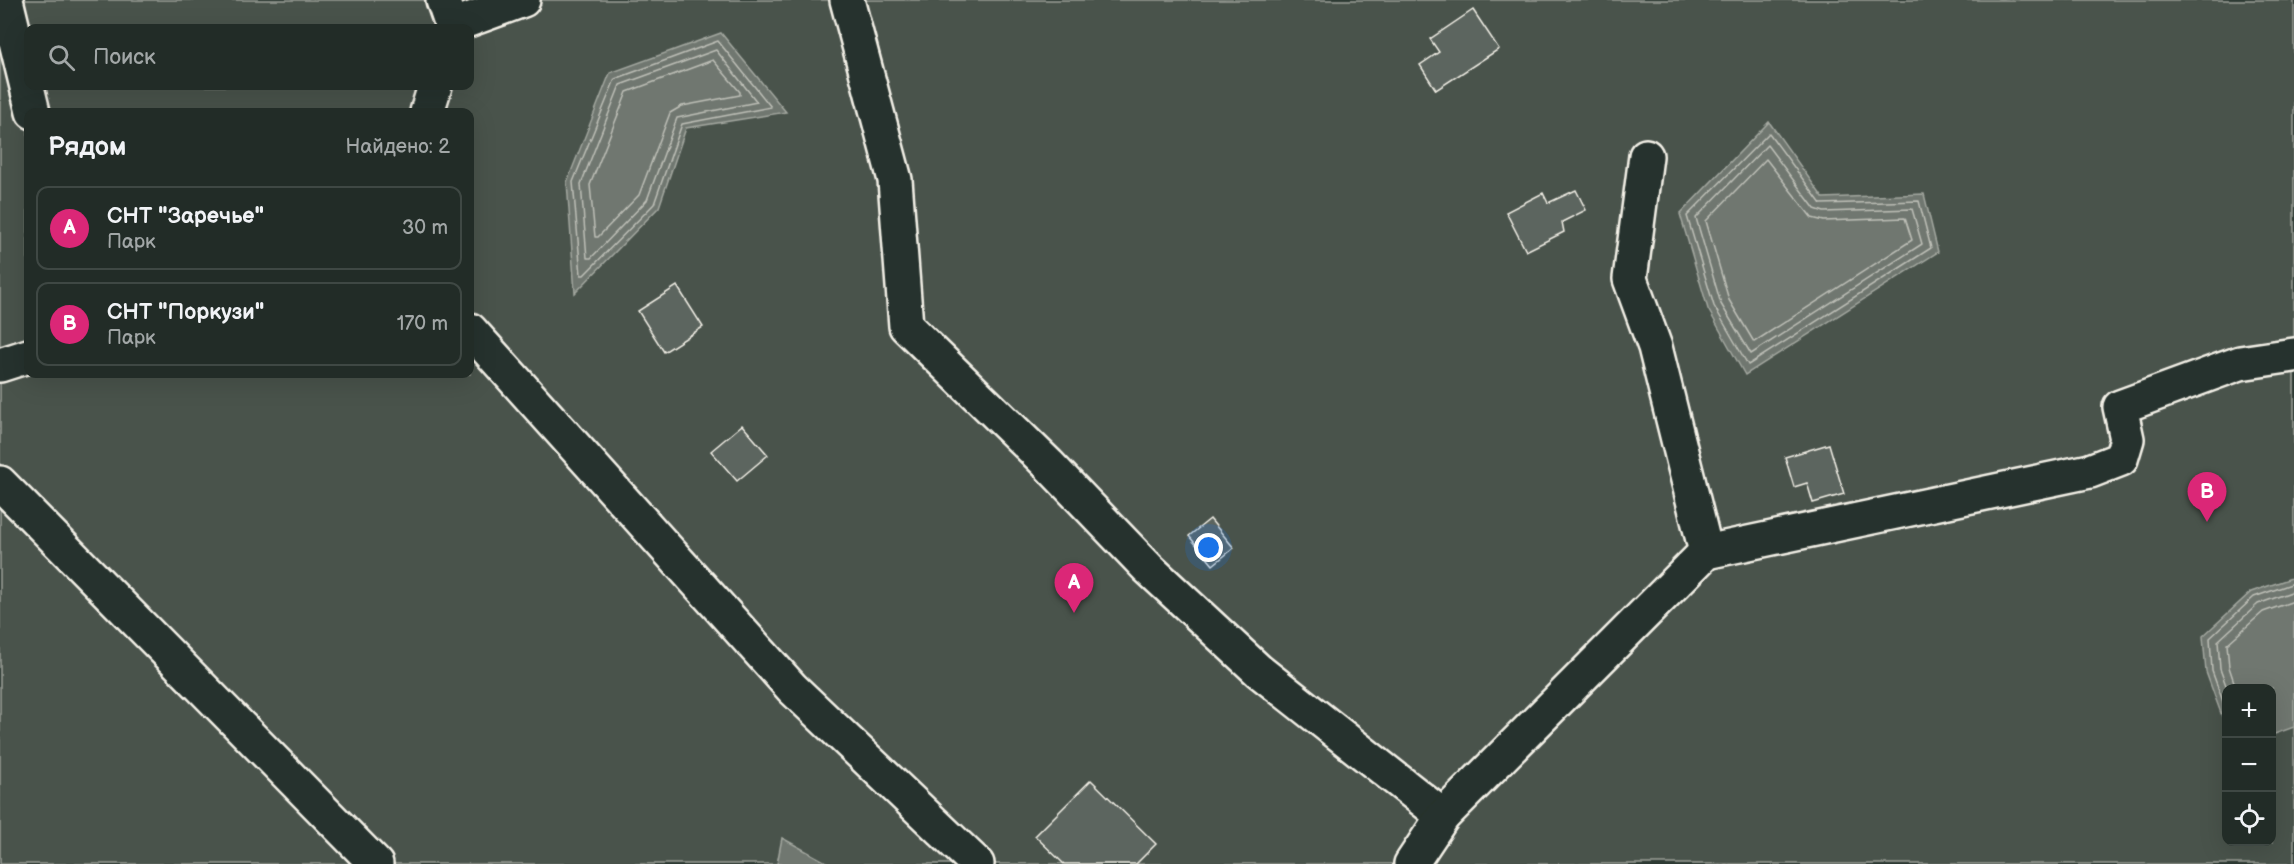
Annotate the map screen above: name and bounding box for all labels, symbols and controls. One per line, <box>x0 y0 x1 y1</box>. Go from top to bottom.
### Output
search box <box>24 24 474 90</box>
icon: search <box>45 41 78 74</box>
text: Поиск <box>93 44 156 71</box>
text: Рядом <box>48 132 126 163</box>
text: Найдено: 2 <box>346 135 450 159</box>
text: СНТ "Заречье" <box>107 203 264 230</box>
text: A <box>63 216 76 240</box>
text: 30 m <box>402 216 448 240</box>
text: Парк <box>107 230 156 254</box>
text: СНТ "Поркузи" <box>107 299 264 326</box>
text: B <box>62 312 77 336</box>
text: 170 m <box>397 312 448 336</box>
text: Парк <box>107 326 156 350</box>
pin: B <box>2188 472 2226 522</box>
your location <box>1194 533 1223 562</box>
pin: A <box>1054 564 1094 613</box>
map controls <box>2222 684 2276 846</box>
button: + <box>2222 684 2276 738</box>
button: − <box>2222 738 2276 792</box>
button: locate <box>2222 792 2276 846</box>

